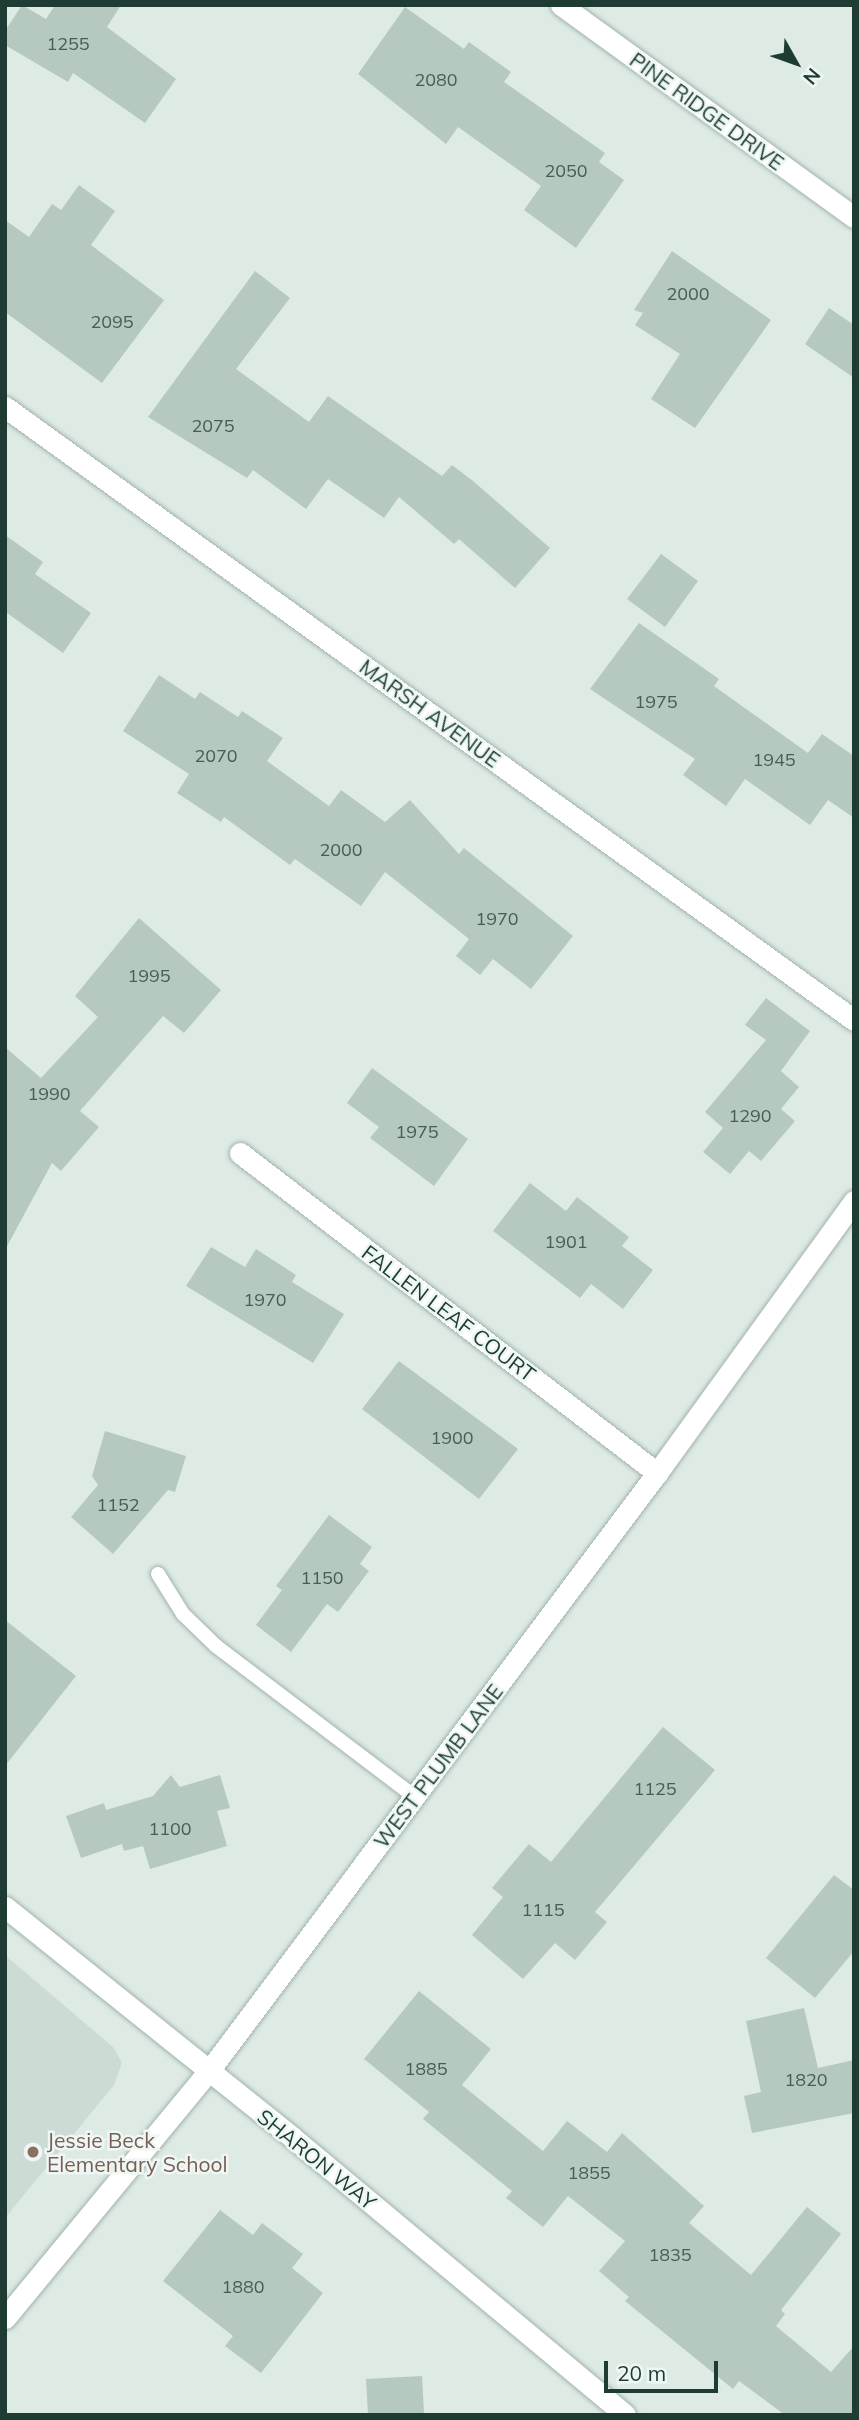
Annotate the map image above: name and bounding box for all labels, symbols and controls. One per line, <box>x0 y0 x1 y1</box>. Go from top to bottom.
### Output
north arrow <box>761 28 831 98</box>
house number: 1255 <box>46 33 90 55</box>
street label: PINE RIDGE DRIVE <box>625 47 789 175</box>
text: N <box>798 63 826 90</box>
house number: 2080 <box>414 69 458 91</box>
house number: 2050 <box>544 160 588 182</box>
house number: 2000 <box>666 283 710 305</box>
house number: 2095 <box>90 311 134 333</box>
house number: 2075 <box>191 415 235 437</box>
street label: MARSH AVENUE <box>355 654 505 772</box>
house number: 1975 <box>634 691 678 713</box>
house number: 2070 <box>194 745 238 767</box>
house number: 1945 <box>752 749 796 771</box>
house number: 2000 <box>319 839 363 861</box>
house number: 1970 <box>475 908 519 930</box>
house number: 1995 <box>127 965 171 987</box>
house number: 1990 <box>27 1083 71 1105</box>
house number: 1290 <box>728 1105 772 1127</box>
house number: 1975 <box>395 1121 439 1143</box>
house number: 1901 <box>544 1231 588 1253</box>
street label: FALLEN LEAF COURT <box>357 1239 541 1387</box>
house number: 1970 <box>243 1289 287 1311</box>
house number: 1900 <box>430 1427 474 1449</box>
house number: 1152 <box>96 1494 140 1516</box>
house number: 1150 <box>300 1567 344 1589</box>
street label: WEST PLUMB LANE <box>368 1679 508 1853</box>
house number: 1125 <box>633 1778 677 1800</box>
house number: 1100 <box>148 1818 192 1840</box>
house number: 1115 <box>521 1899 565 1921</box>
house number: 1885 <box>404 2058 448 2080</box>
house number: 1820 <box>784 2069 828 2091</box>
street label: SHARON WAY <box>253 2103 381 2215</box>
place label: Jessie Beck Elementary School <box>47 2127 228 2177</box>
marker: Jessie Beck Elementary School <box>25 2144 41 2160</box>
house number: 1855 <box>567 2162 611 2184</box>
house number: 1835 <box>648 2244 692 2266</box>
house number: 1880 <box>221 2276 265 2298</box>
scale bar <box>607 2346 721 2390</box>
text: 20 m <box>617 2360 666 2386</box>

